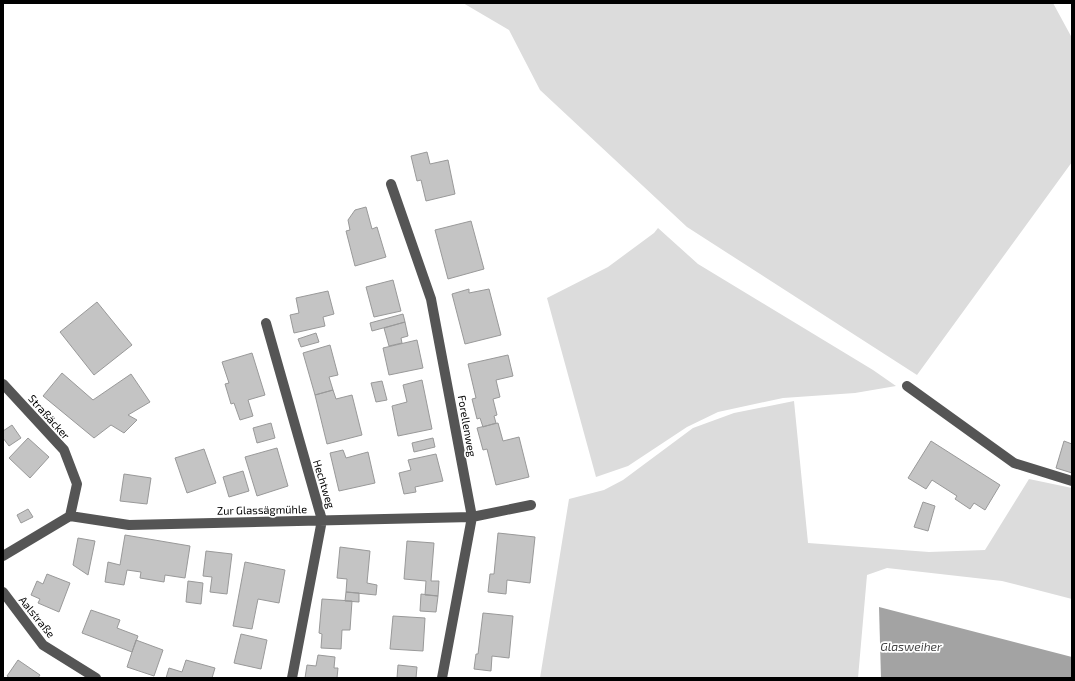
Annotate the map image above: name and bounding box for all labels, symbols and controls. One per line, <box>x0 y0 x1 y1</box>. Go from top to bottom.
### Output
street label: Straßäcker <box>26 392 73 442</box>
street label: Forellenweg <box>456 394 479 458</box>
street label: Hechtweg <box>311 458 338 510</box>
street label: Zur Glassägmühle <box>217 502 307 517</box>
street label: Aalstraße <box>17 593 58 640</box>
water label: Glasweiher <box>880 639 942 653</box>

